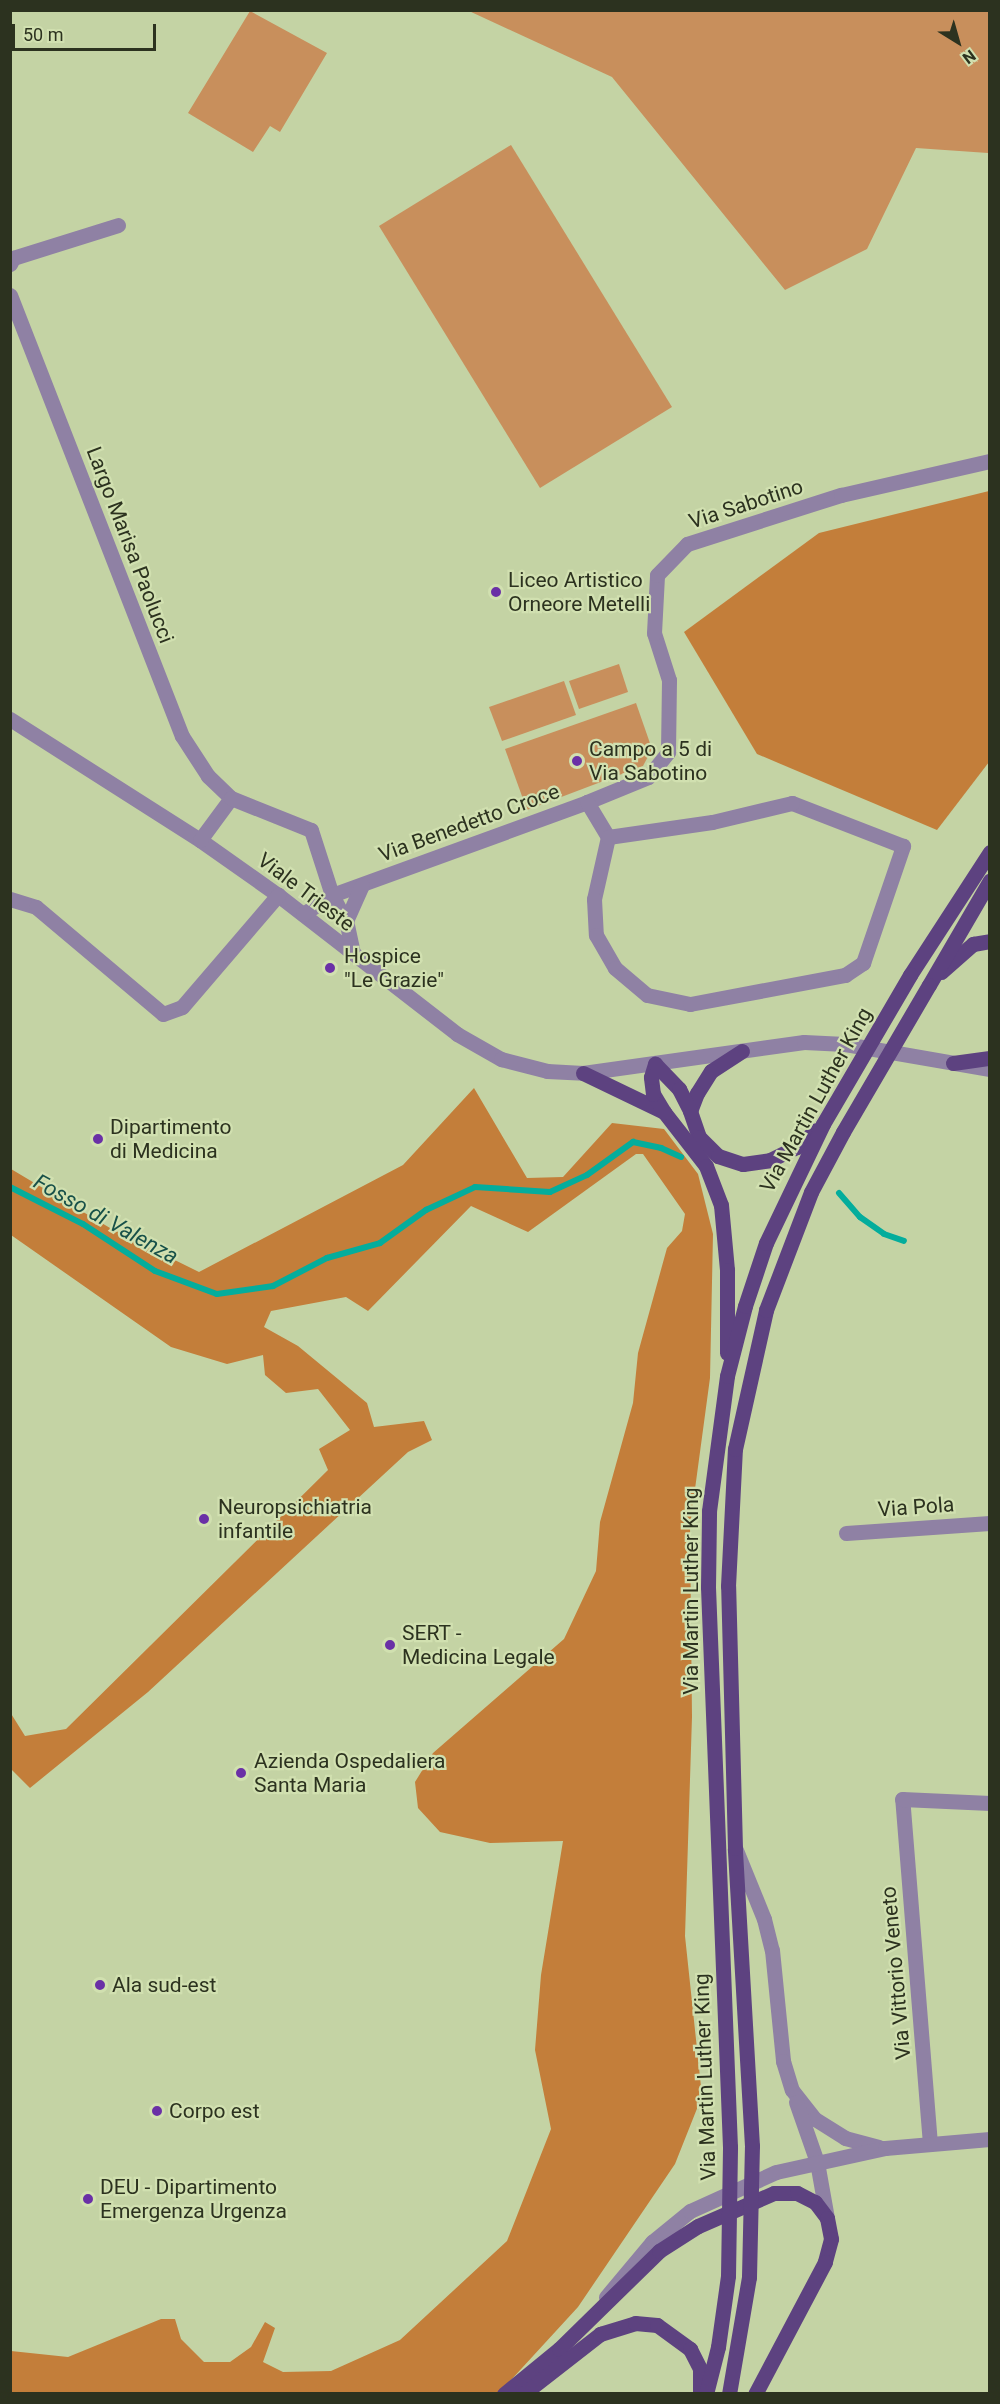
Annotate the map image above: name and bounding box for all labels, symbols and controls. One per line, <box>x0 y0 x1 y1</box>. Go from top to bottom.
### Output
scale bar <box>15 12 159 50</box>
north arrow <box>928 12 988 72</box>
text: 50 m <box>23 24 63 45</box>
text: N <box>959 46 979 68</box>
street label: Largo Marisa Paolucci <box>81 443 179 647</box>
street label: Via Sabotino <box>686 474 806 534</box>
place label: Liceo Artistico Orneore Metelli <box>508 567 650 617</box>
marker: Liceo Artistico Orneore Metelli <box>489 585 503 599</box>
place label: Campo a 5 di Via Sabotino <box>589 736 712 786</box>
marker: Campo a 5 di Via Sabotino <box>570 754 584 768</box>
street label: Via Benedetto Croce <box>375 779 563 867</box>
street label: Viale Trieste <box>252 847 360 937</box>
place label: Hospice "Le Grazie" <box>344 943 444 993</box>
marker: Hospice "Le Grazie" <box>321 959 339 977</box>
street label: Via Martin Luther King <box>755 1003 877 1197</box>
place label: Dipartimento di Medicina <box>110 1114 231 1164</box>
marker: Dipartimento di Medicina <box>91 1132 105 1146</box>
water label: Fosso di Valenza <box>29 1168 183 1270</box>
street label: Via Martin Luther King <box>678 1487 704 1695</box>
street label: Via Pola <box>877 1492 955 1522</box>
place label: Neuropsichiatria infantile <box>218 1494 372 1544</box>
marker: Neuropsichiatria infantile <box>195 1510 213 1528</box>
place label: SERT - Medicina Legale <box>402 1620 555 1670</box>
marker: SERT - Medicina Legale <box>383 1638 397 1652</box>
place label: Azienda Ospedaliera Santa Maria <box>254 1748 446 1798</box>
marker: Azienda Ospedaliera Santa Maria <box>232 1764 250 1782</box>
street label: Via Vittorio Veneto <box>876 1885 916 2061</box>
place label: Ala sud-est <box>112 1972 216 1998</box>
street label: Via Martin Luther King <box>689 1973 721 2181</box>
marker: Ala sud-est <box>93 1978 107 1992</box>
place label: Corpo est <box>169 2098 260 2124</box>
marker: Corpo est <box>150 2104 164 2118</box>
place label: DEU - Dipartimento Emergenza Urgenza <box>100 2174 287 2224</box>
marker: DEU - Dipartimento Emergenza Urgenza <box>81 2192 95 2206</box>

